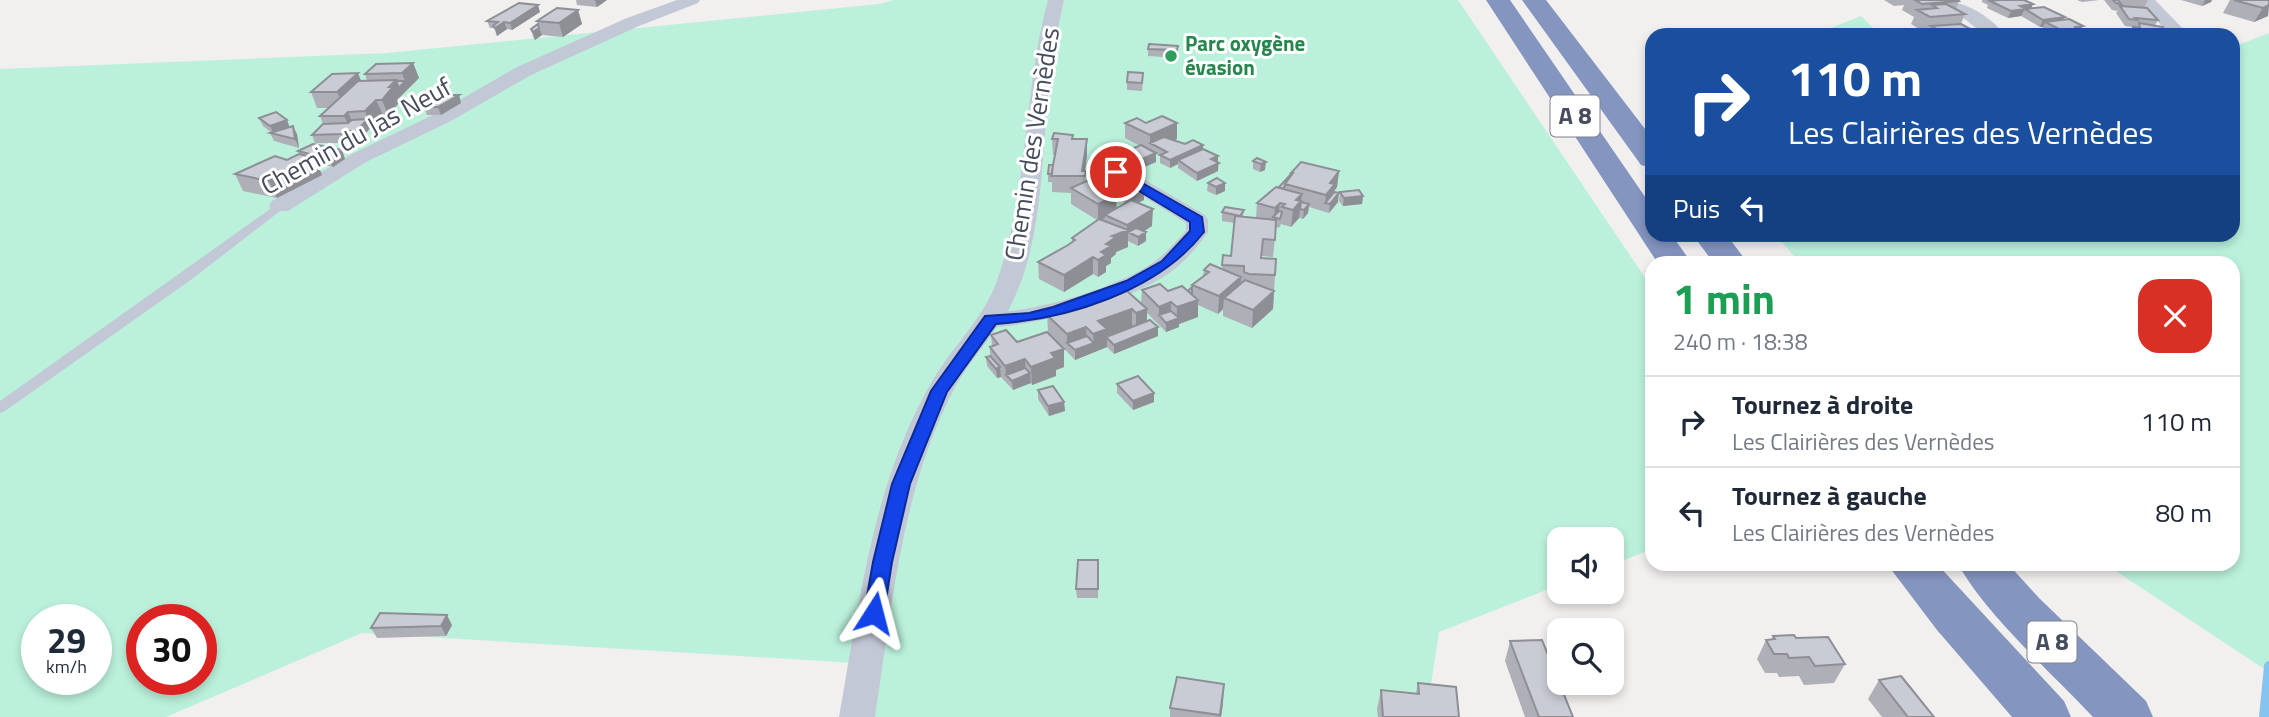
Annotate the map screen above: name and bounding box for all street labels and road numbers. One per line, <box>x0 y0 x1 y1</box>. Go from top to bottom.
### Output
street label: Chemin des Vernèdes <box>994 25 1069 263</box>
street label: Chemin du Jas Neuf <box>253 67 459 204</box>
road number: A 8 <box>1550 96 1600 136</box>
road number: A 8 <box>2028 622 2076 662</box>

